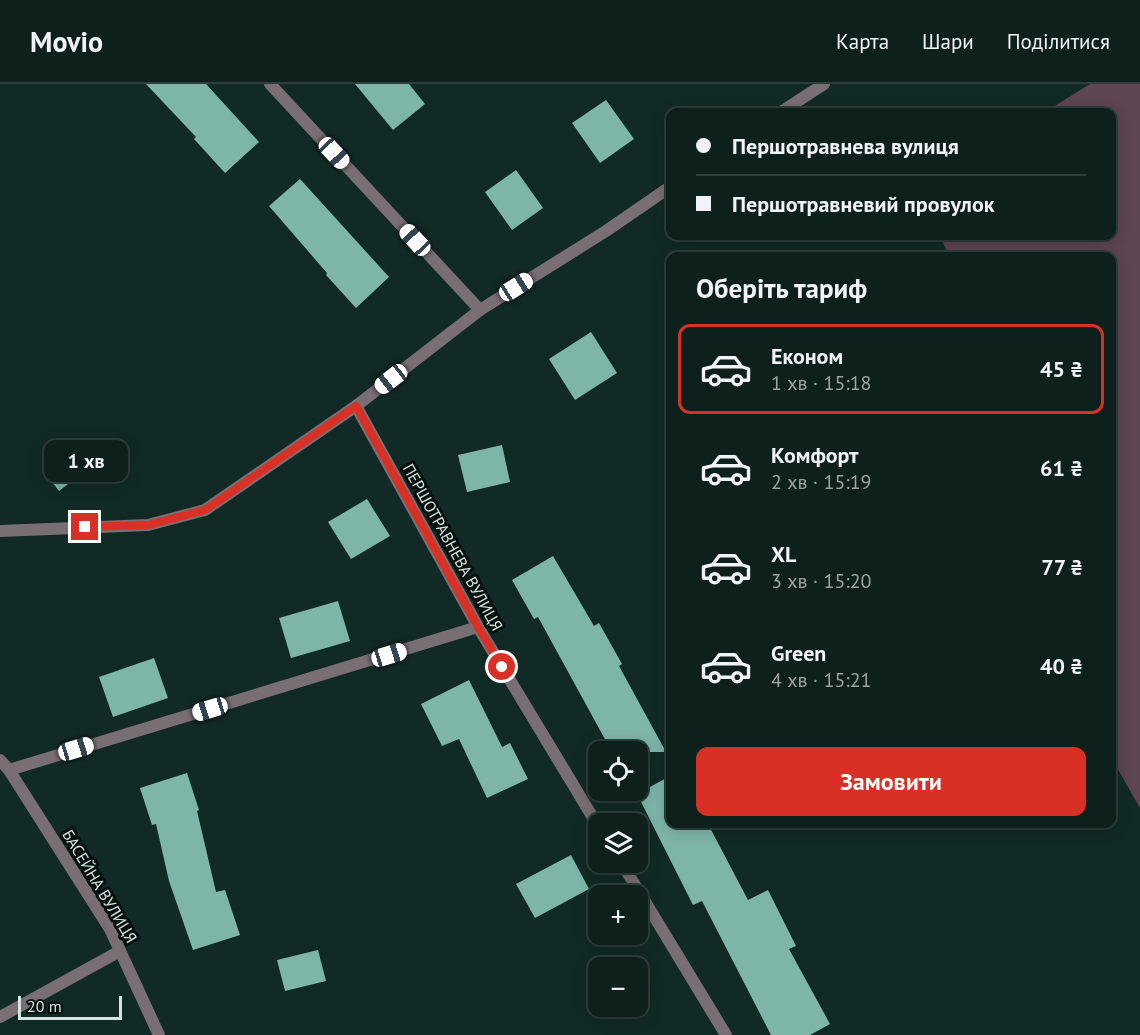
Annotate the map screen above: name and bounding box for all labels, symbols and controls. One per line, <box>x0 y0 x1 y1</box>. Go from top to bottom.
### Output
text: Movio <box>30 23 103 60</box>
text: Карта <box>836 28 889 55</box>
text: Шари <box>922 28 974 55</box>
text: Поділитися <box>1007 28 1110 55</box>
text: Першотравнева вулиця <box>732 132 959 160</box>
car <box>315 134 353 172</box>
text: Першотравневий провулок <box>732 190 994 218</box>
car <box>396 221 434 259</box>
car <box>496 270 536 304</box>
text: Оберіть тариф <box>696 271 867 305</box>
icon: car <box>699 342 753 396</box>
text: Економ <box>771 342 843 370</box>
text: 45 ₴ <box>1040 355 1083 383</box>
car <box>371 361 411 397</box>
text: 1 хв · 15:18 <box>771 370 872 396</box>
callout: 1 хв <box>43 440 127 482</box>
icon: car <box>699 441 753 495</box>
text: Комфорт <box>771 441 859 469</box>
text: 1 хв <box>68 448 105 474</box>
text: 61 ₴ <box>1040 454 1083 482</box>
street label: ПЕРШОТРАВНЕВА ВУЛИЦЯ <box>399 460 507 634</box>
text: 2 хв · 15:19 <box>771 469 872 495</box>
route end <box>71 513 98 540</box>
icon: car <box>699 540 753 594</box>
text: XL <box>771 540 796 568</box>
text: 77 ₴ <box>1041 553 1083 581</box>
text: 3 хв · 15:20 <box>771 568 872 594</box>
icon: car <box>699 639 753 693</box>
text: Green <box>771 639 826 667</box>
car <box>369 641 409 669</box>
text: 40 ₴ <box>1040 652 1083 680</box>
route start <box>488 653 515 680</box>
text: 4 хв · 15:21 <box>771 667 872 693</box>
car <box>190 695 230 723</box>
car <box>56 735 96 763</box>
map controls <box>588 741 648 1017</box>
button: locate <box>588 741 648 801</box>
button: Замовити <box>696 747 1086 816</box>
button: layers <box>588 813 648 873</box>
street label: БАСЕЙНА ВУЛИЦЯ <box>58 826 142 946</box>
button: + <box>588 885 648 945</box>
button: − <box>588 957 648 1017</box>
scale bar <box>18 993 122 1020</box>
text: 20 m <box>27 996 62 1016</box>

